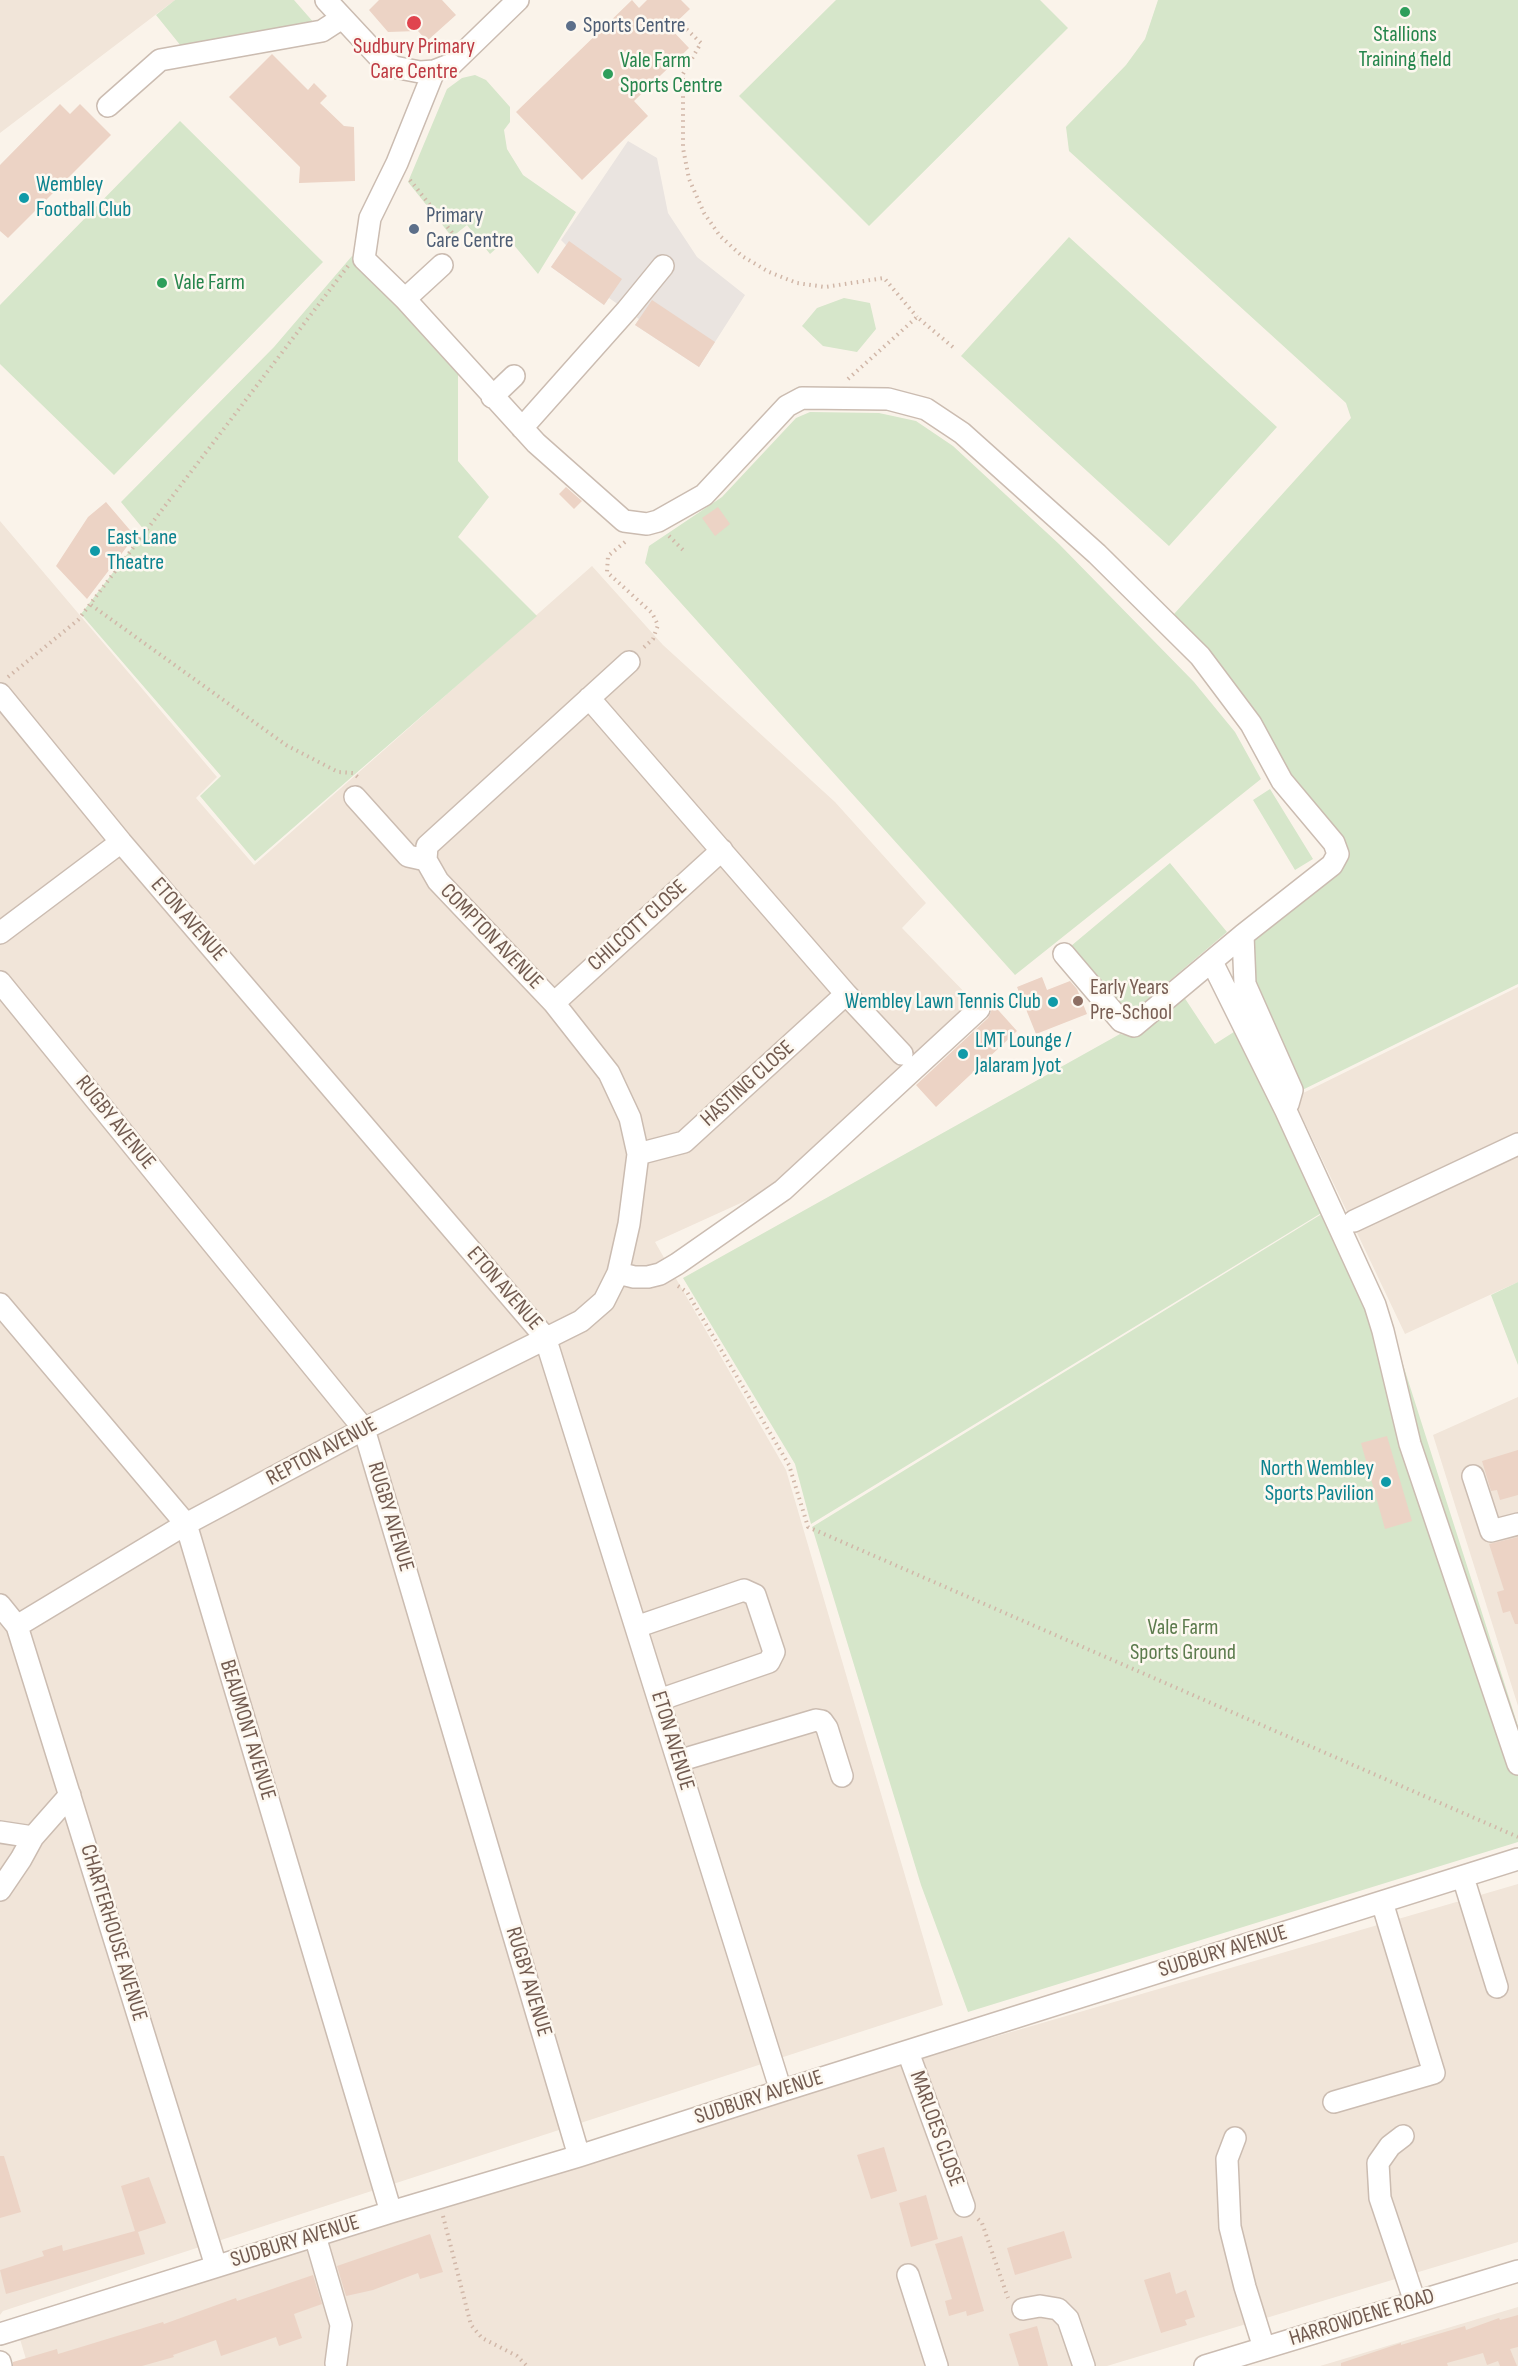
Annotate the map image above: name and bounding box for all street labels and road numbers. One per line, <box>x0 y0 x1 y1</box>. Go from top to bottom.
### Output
street label: ETON AVENUE <box>145 873 231 967</box>
street label: CHILCOTT CLOSE <box>583 875 693 977</box>
street label: COMPTON AVENUE <box>434 879 548 995</box>
street label: HASTING CLOSE <box>696 1035 800 1133</box>
street label: RUGBY AVENUE <box>69 1071 161 1175</box>
street label: ETON AVENUE <box>461 1242 547 1336</box>
street label: REPTON AVENUE <box>262 1412 382 1492</box>
street label: RUGBY AVENUE <box>361 1459 419 1575</box>
street label: BEAUMONT AVENUE <box>213 1657 281 1803</box>
street label: ETON AVENUE <box>644 1688 700 1794</box>
street label: CHARTERHOUSE AVENUE <box>74 1842 152 2024</box>
street label: SUDBURY AVENUE <box>1155 1920 1291 1984</box>
street label: RUGBY AVENUE <box>499 1924 557 2040</box>
street label: SUDBURY AVENUE <box>692 2065 826 2131</box>
street label: MARLOES CLOSE <box>903 2068 969 2190</box>
street label: SUDBURY AVENUE <box>227 2210 363 2274</box>
street label: HARROWDENE ROAD <box>1286 2283 1438 2353</box>

